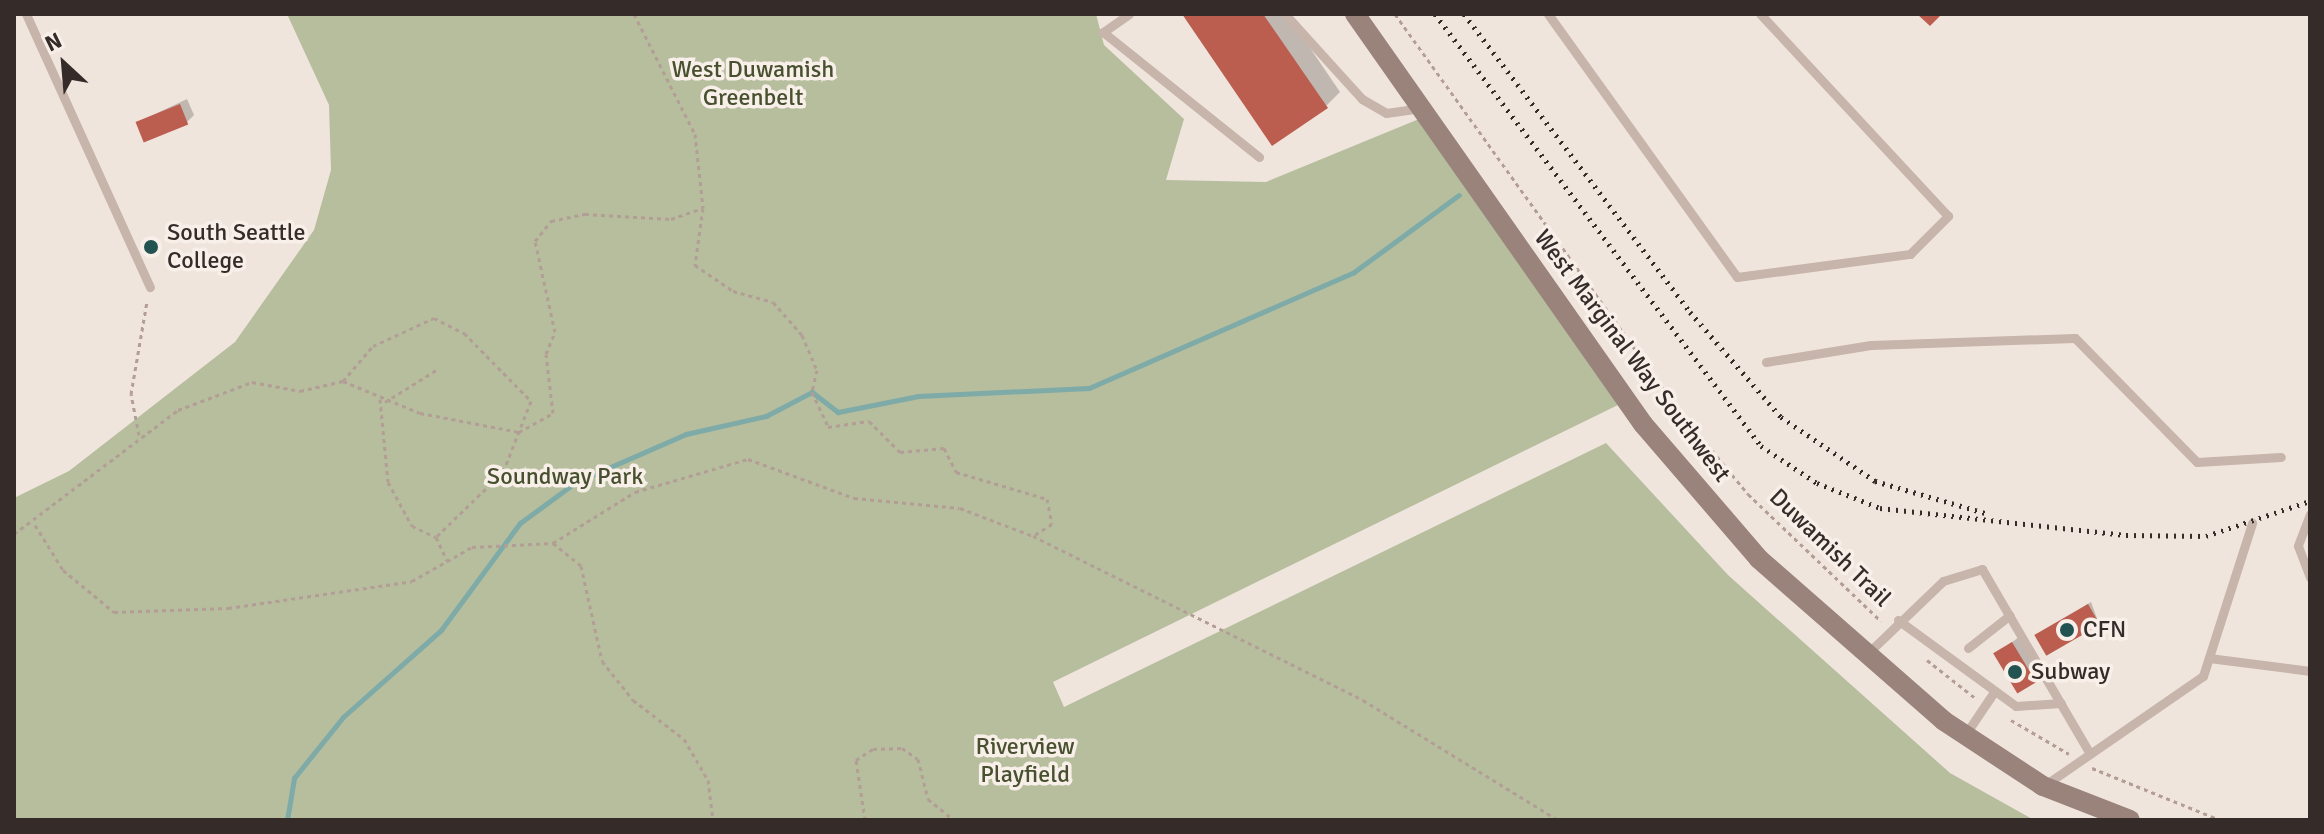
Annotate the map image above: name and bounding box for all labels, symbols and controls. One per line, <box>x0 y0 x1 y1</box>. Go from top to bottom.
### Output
north arrow <box>24 24 104 104</box>
text: N <box>40 26 66 57</box>
park label: West Duwamish Greenbelt <box>672 56 834 112</box>
place label: South Seattle College <box>167 219 306 275</box>
street label: West Marginal Way Southwest <box>1528 224 1736 488</box>
marker: South Seattle College <box>142 238 160 256</box>
park label: Soundway Park <box>487 463 643 491</box>
street label: Duwamish Trail <box>1763 483 1897 613</box>
place label: CFN <box>2083 616 2126 644</box>
marker: CFN <box>2058 621 2076 639</box>
place label: Subway <box>2031 658 2110 686</box>
marker: Subway <box>2006 663 2024 681</box>
park label: Riverview Playfield <box>975 733 1075 789</box>

